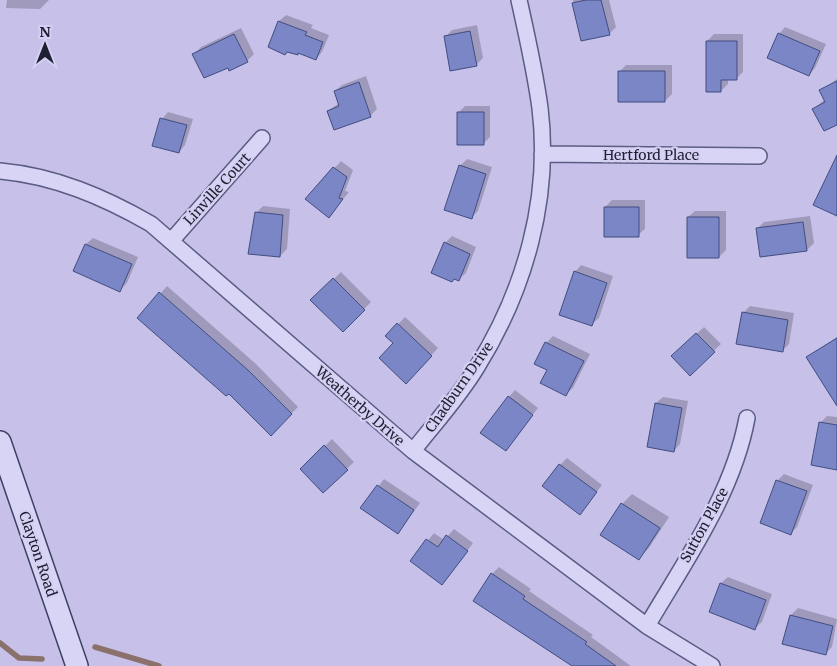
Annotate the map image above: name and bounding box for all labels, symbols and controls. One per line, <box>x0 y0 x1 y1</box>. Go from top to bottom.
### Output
north arrow <box>20 20 70 70</box>
text: N <box>39 23 51 41</box>
street label: Hertford Place <box>603 146 699 164</box>
street label: Linville Court <box>180 149 255 229</box>
street label: Chadburn Drive <box>421 338 497 436</box>
street label: Weatherby Drive <box>311 362 408 450</box>
street label: Sutton Place <box>676 484 732 566</box>
street label: Clayton Road <box>15 509 61 599</box>

